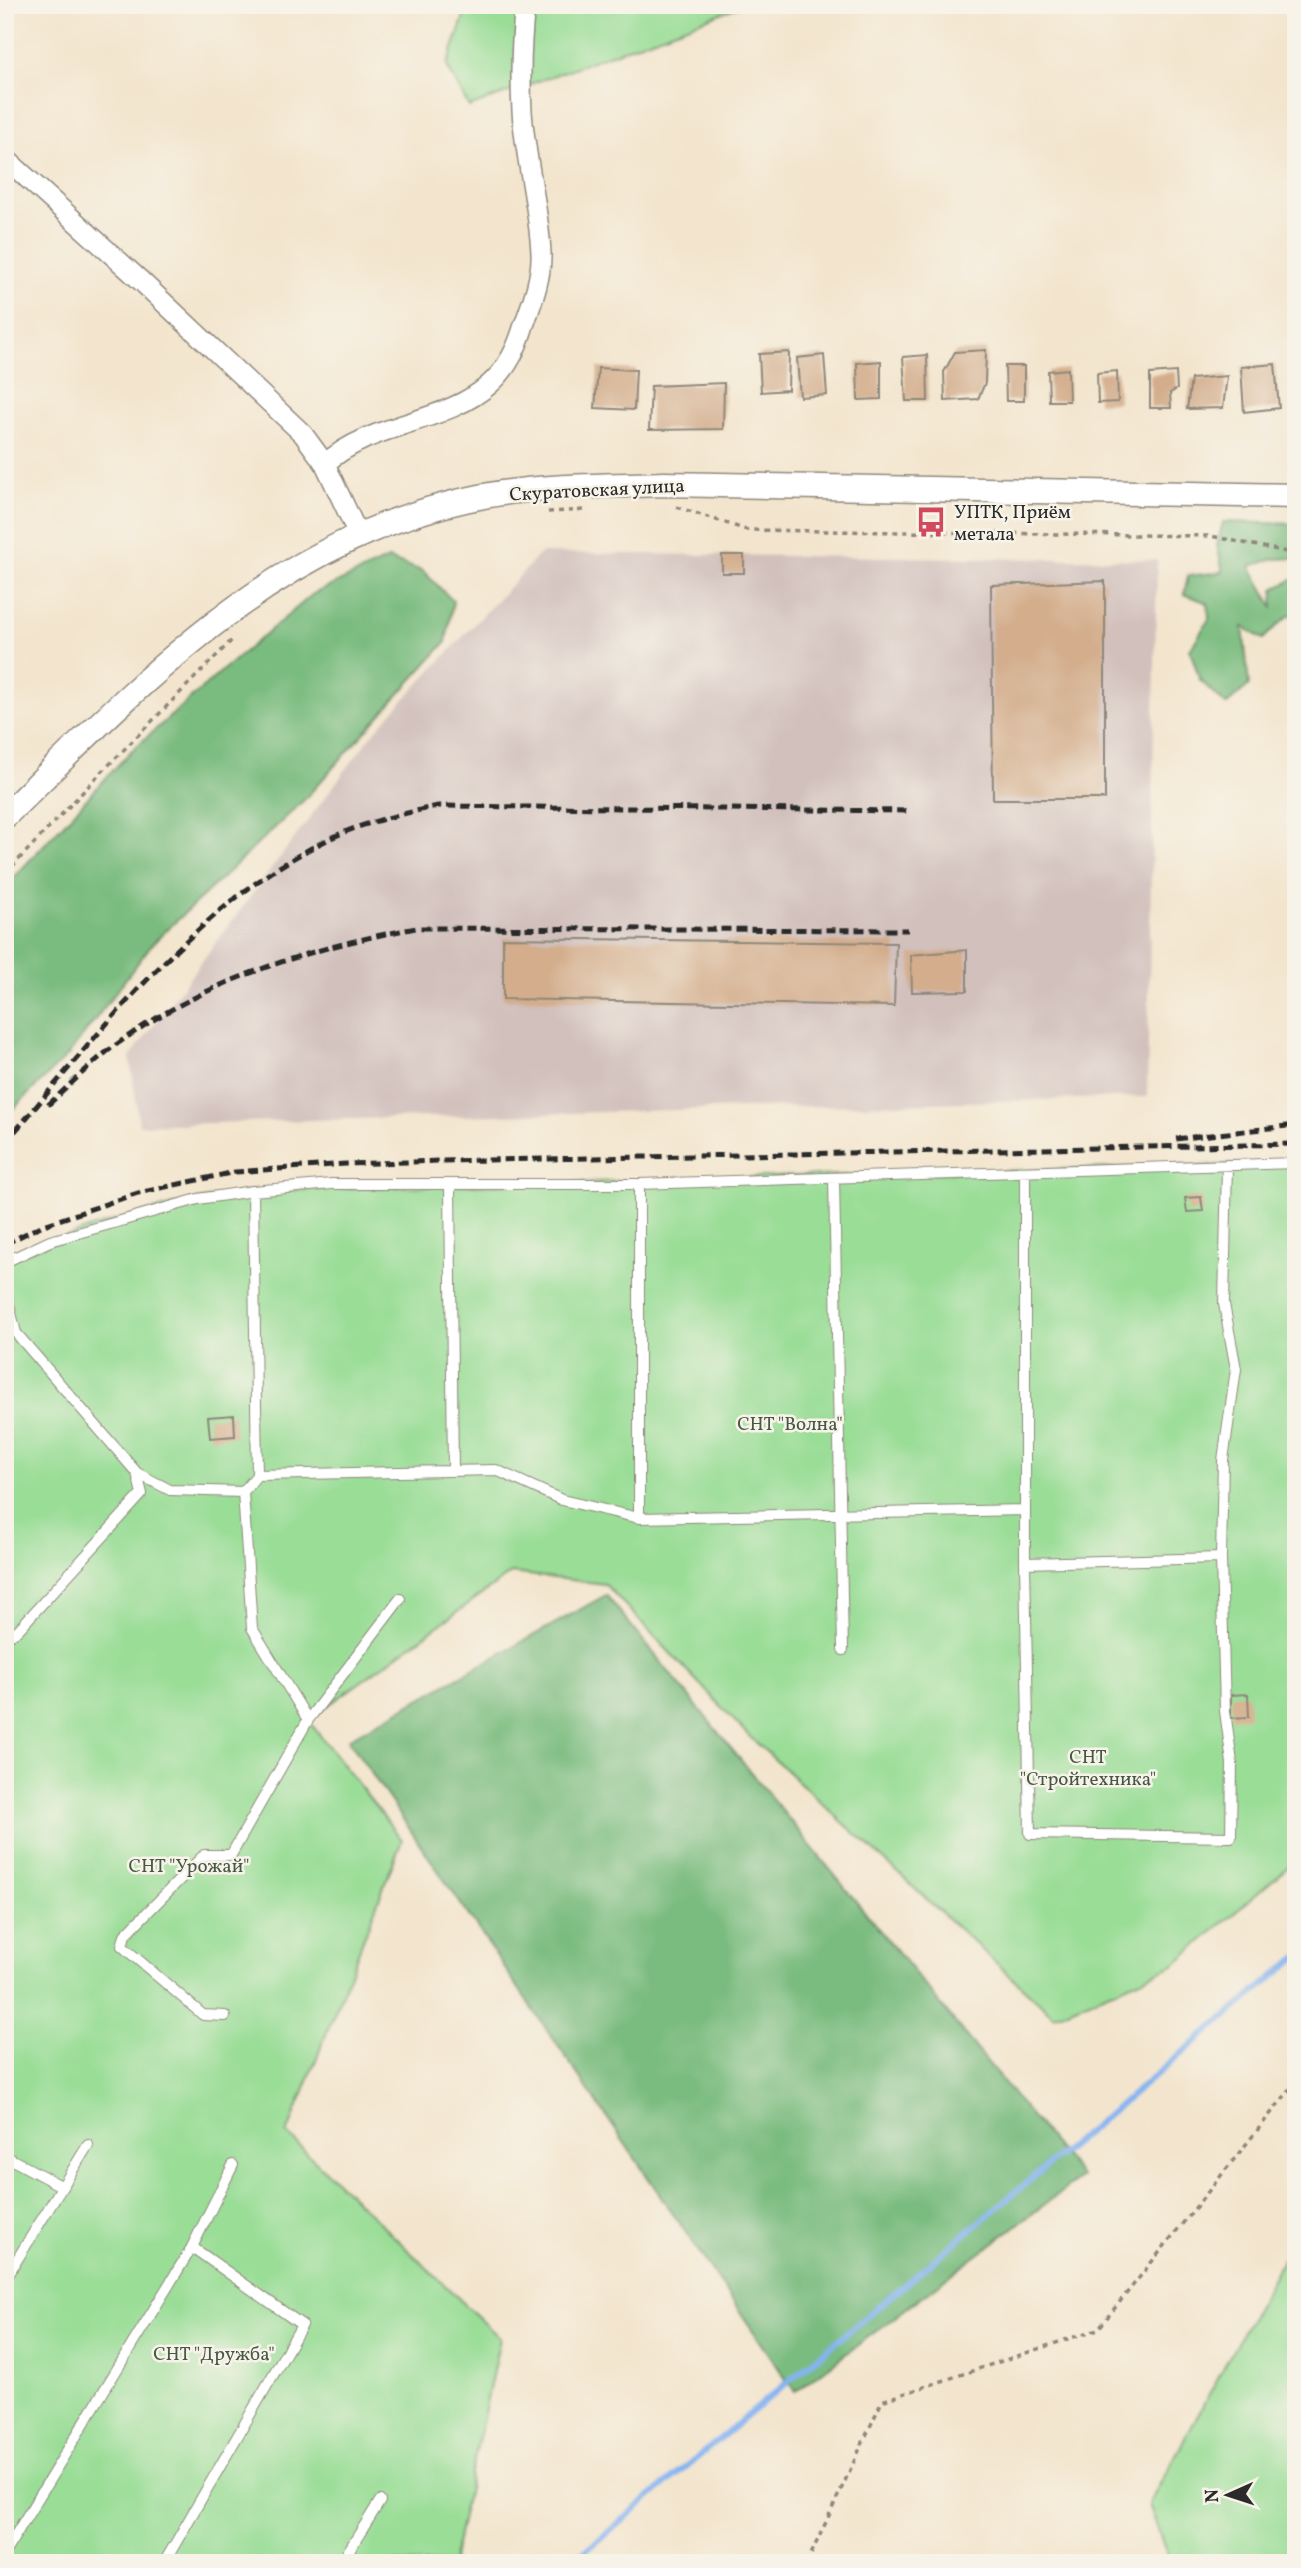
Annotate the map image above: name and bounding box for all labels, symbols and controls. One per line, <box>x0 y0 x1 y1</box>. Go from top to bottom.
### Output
street label: Скуратовская улица <box>509 473 685 509</box>
place label: УПТК, Приём метала <box>954 500 1071 548</box>
bus stop icon: УПТК, Приём метала <box>914 505 948 539</box>
park label: СНТ "Волна" <box>737 1412 843 1438</box>
park label: СНТ "Стройтехника" <box>1020 1745 1156 1793</box>
park label: СНТ "Урожай" <box>129 1854 249 1880</box>
park label: СНТ "Дружба" <box>153 2342 275 2368</box>
north arrow <box>1192 2460 1262 2530</box>
text: N <box>1200 2488 1226 2503</box>

